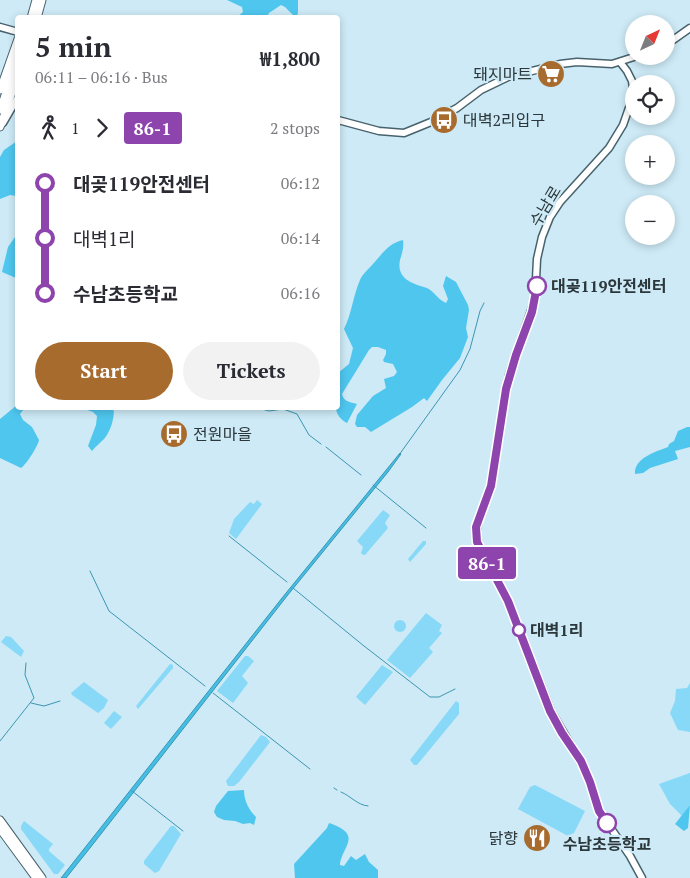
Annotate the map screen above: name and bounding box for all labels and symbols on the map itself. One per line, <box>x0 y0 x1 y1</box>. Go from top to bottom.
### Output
north arrow <box>625 15 675 65</box>
supermarket icon: 돼지마트 <box>536 59 566 89</box>
place label: 돼지마트 <box>473 63 532 85</box>
bus stop icon: 대벽2리입구 <box>429 105 459 135</box>
place label: 대벽2리입구 <box>463 109 545 131</box>
street label: 수남로 <box>524 181 566 231</box>
place label: 대곶119안전센터 <box>551 275 666 297</box>
marker: 대곶119안전센터 <box>527 276 547 296</box>
bus stop icon: 전원마을 <box>159 419 189 449</box>
place label: 전원마을 <box>193 423 252 445</box>
line badge: 86-1 <box>452 547 522 579</box>
place label: 대벽1리 <box>530 619 583 641</box>
marker: 대벽1리 <box>512 623 526 637</box>
marker: 수남초등학교 <box>597 813 617 833</box>
restaurant icon: 닭향 <box>522 823 552 853</box>
place label: 닭향 <box>489 827 518 849</box>
place label: 수남초등학교 <box>563 833 651 855</box>

